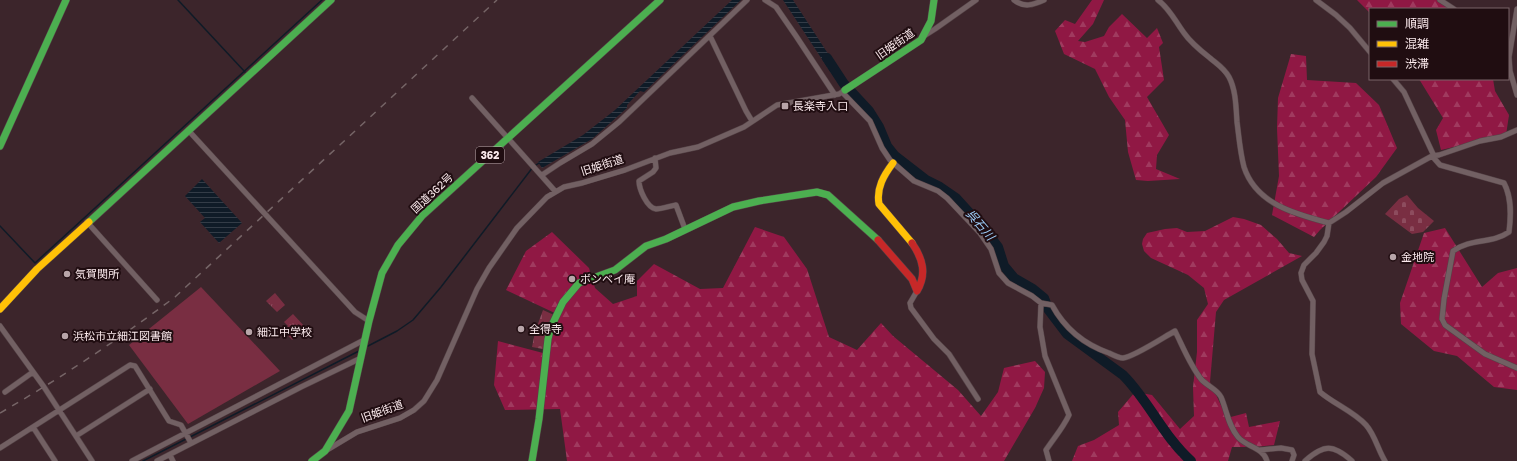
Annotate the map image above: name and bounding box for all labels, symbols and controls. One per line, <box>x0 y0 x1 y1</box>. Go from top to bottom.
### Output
legend <box>1369 8 1509 80</box>
text: 順調 <box>1405 16 1429 31</box>
street label: 旧姫街道 <box>873 26 916 62</box>
text: 混雑 <box>1405 36 1429 51</box>
text: 渋滞 <box>1405 56 1429 71</box>
place label: 長楽寺入口 <box>793 99 848 112</box>
marker: 長楽寺入口 <box>780 101 790 111</box>
road number: 362 <box>476 147 504 163</box>
street label: 旧姫街道 <box>579 152 625 178</box>
street label: 国道362号 <box>408 170 455 215</box>
water label: 呉石川 <box>963 206 999 245</box>
place label: 金地院 <box>1401 250 1434 263</box>
marker: 金地院 <box>1388 252 1398 262</box>
place label: 気賀関所 <box>75 267 120 280</box>
marker: 気賀関所 <box>62 269 72 279</box>
place label: ボンベイ庵 <box>580 272 635 285</box>
marker: ボンベイ庵 <box>567 274 577 284</box>
place label: 全得寺 <box>529 322 562 335</box>
marker: 全得寺 <box>516 324 526 334</box>
place label: 細江中学校 <box>257 325 312 338</box>
marker: 細江中学校 <box>244 327 254 337</box>
place label: 浜松市立細江図書館 <box>73 329 172 342</box>
marker: 浜松市立細江図書館 <box>60 331 70 341</box>
street label: 旧姫街道 <box>359 397 405 424</box>

